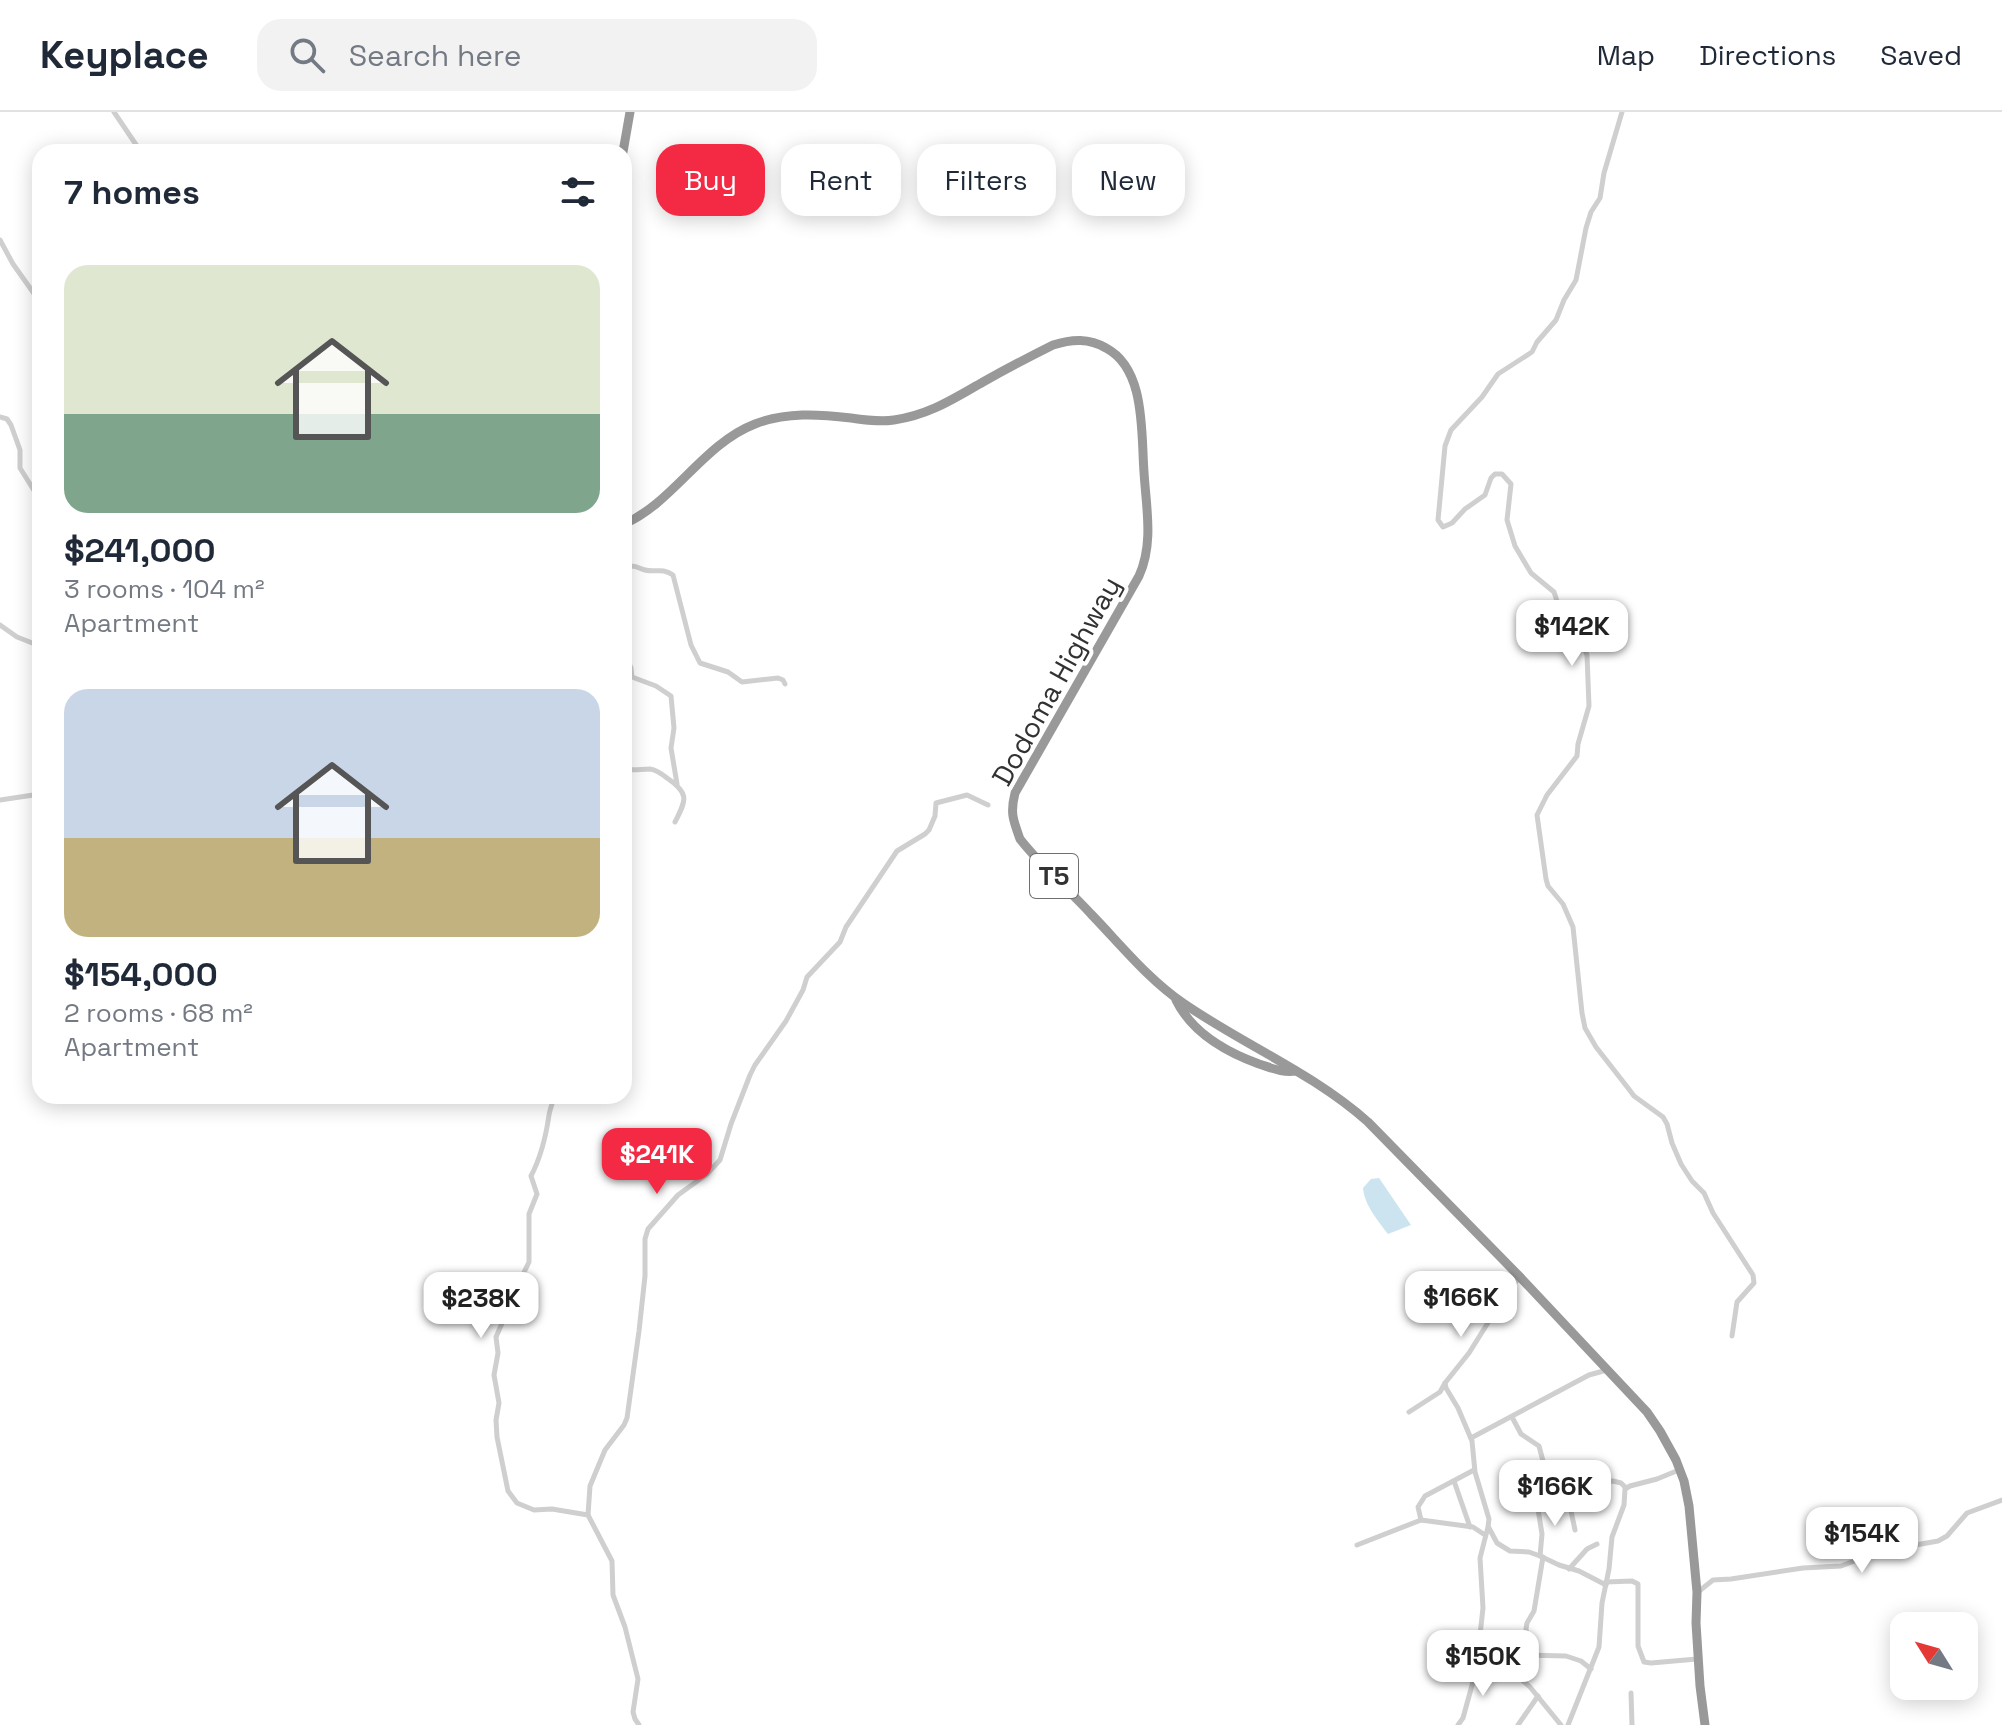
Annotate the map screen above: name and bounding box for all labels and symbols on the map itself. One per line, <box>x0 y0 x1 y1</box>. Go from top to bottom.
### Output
street label: Dodoma Highway <box>984 570 1128 792</box>
pin: $142K <box>1516 600 1628 668</box>
road number: T5 <box>1030 854 1078 898</box>
pin: $241K <box>601 1128 713 1196</box>
pin: $166K <box>1405 1271 1517 1339</box>
pin: $238K <box>425 1272 537 1340</box>
pin: $166K <box>1499 1460 1611 1528</box>
pin: $154K <box>1806 1507 1918 1575</box>
north arrow <box>1890 1612 1978 1700</box>
pin: $150K <box>1427 1630 1539 1698</box>

